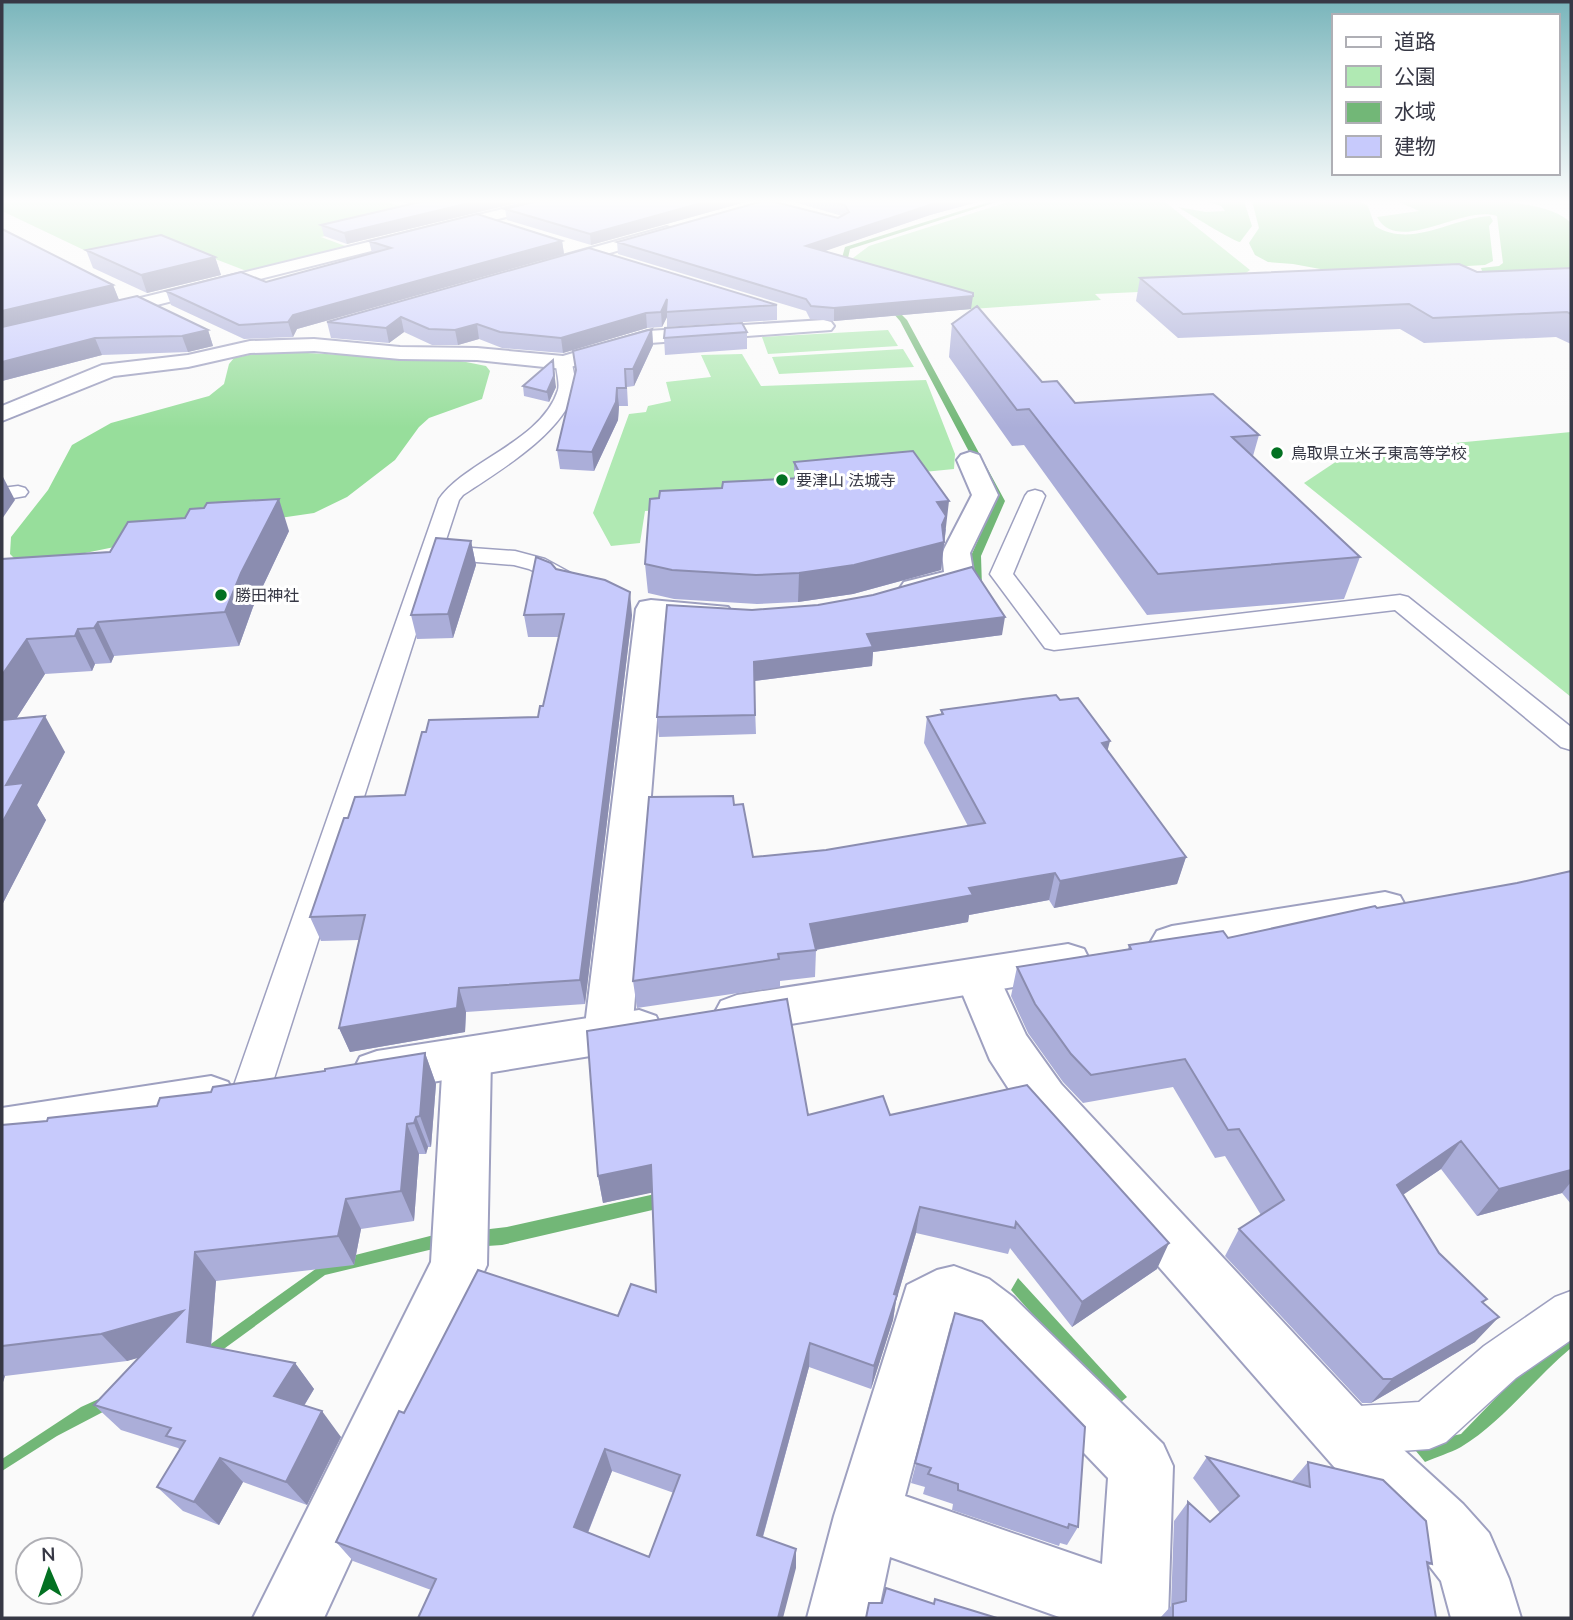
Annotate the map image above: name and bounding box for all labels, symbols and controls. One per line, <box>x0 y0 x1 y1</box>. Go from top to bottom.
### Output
legend <box>1332 14 1559 175</box>
text: 道路 <box>1394 28 1436 56</box>
text: 公園 <box>1394 63 1436 91</box>
text: 水域 <box>1394 98 1436 126</box>
text: 建物 <box>1394 133 1436 161</box>
place label: 鳥取県立米子東高等学校 <box>1291 443 1467 465</box>
marker: 鳥取県立米子東高等学校 <box>1269 445 1285 461</box>
place label: 要津山 法城寺 <box>796 470 896 492</box>
marker: 要津山 法城寺 <box>774 472 790 488</box>
place label: 勝田神社 <box>235 585 299 607</box>
marker: 勝田神社 <box>213 587 229 603</box>
north arrow <box>14 1536 84 1606</box>
text: N <box>41 1542 56 1568</box>

